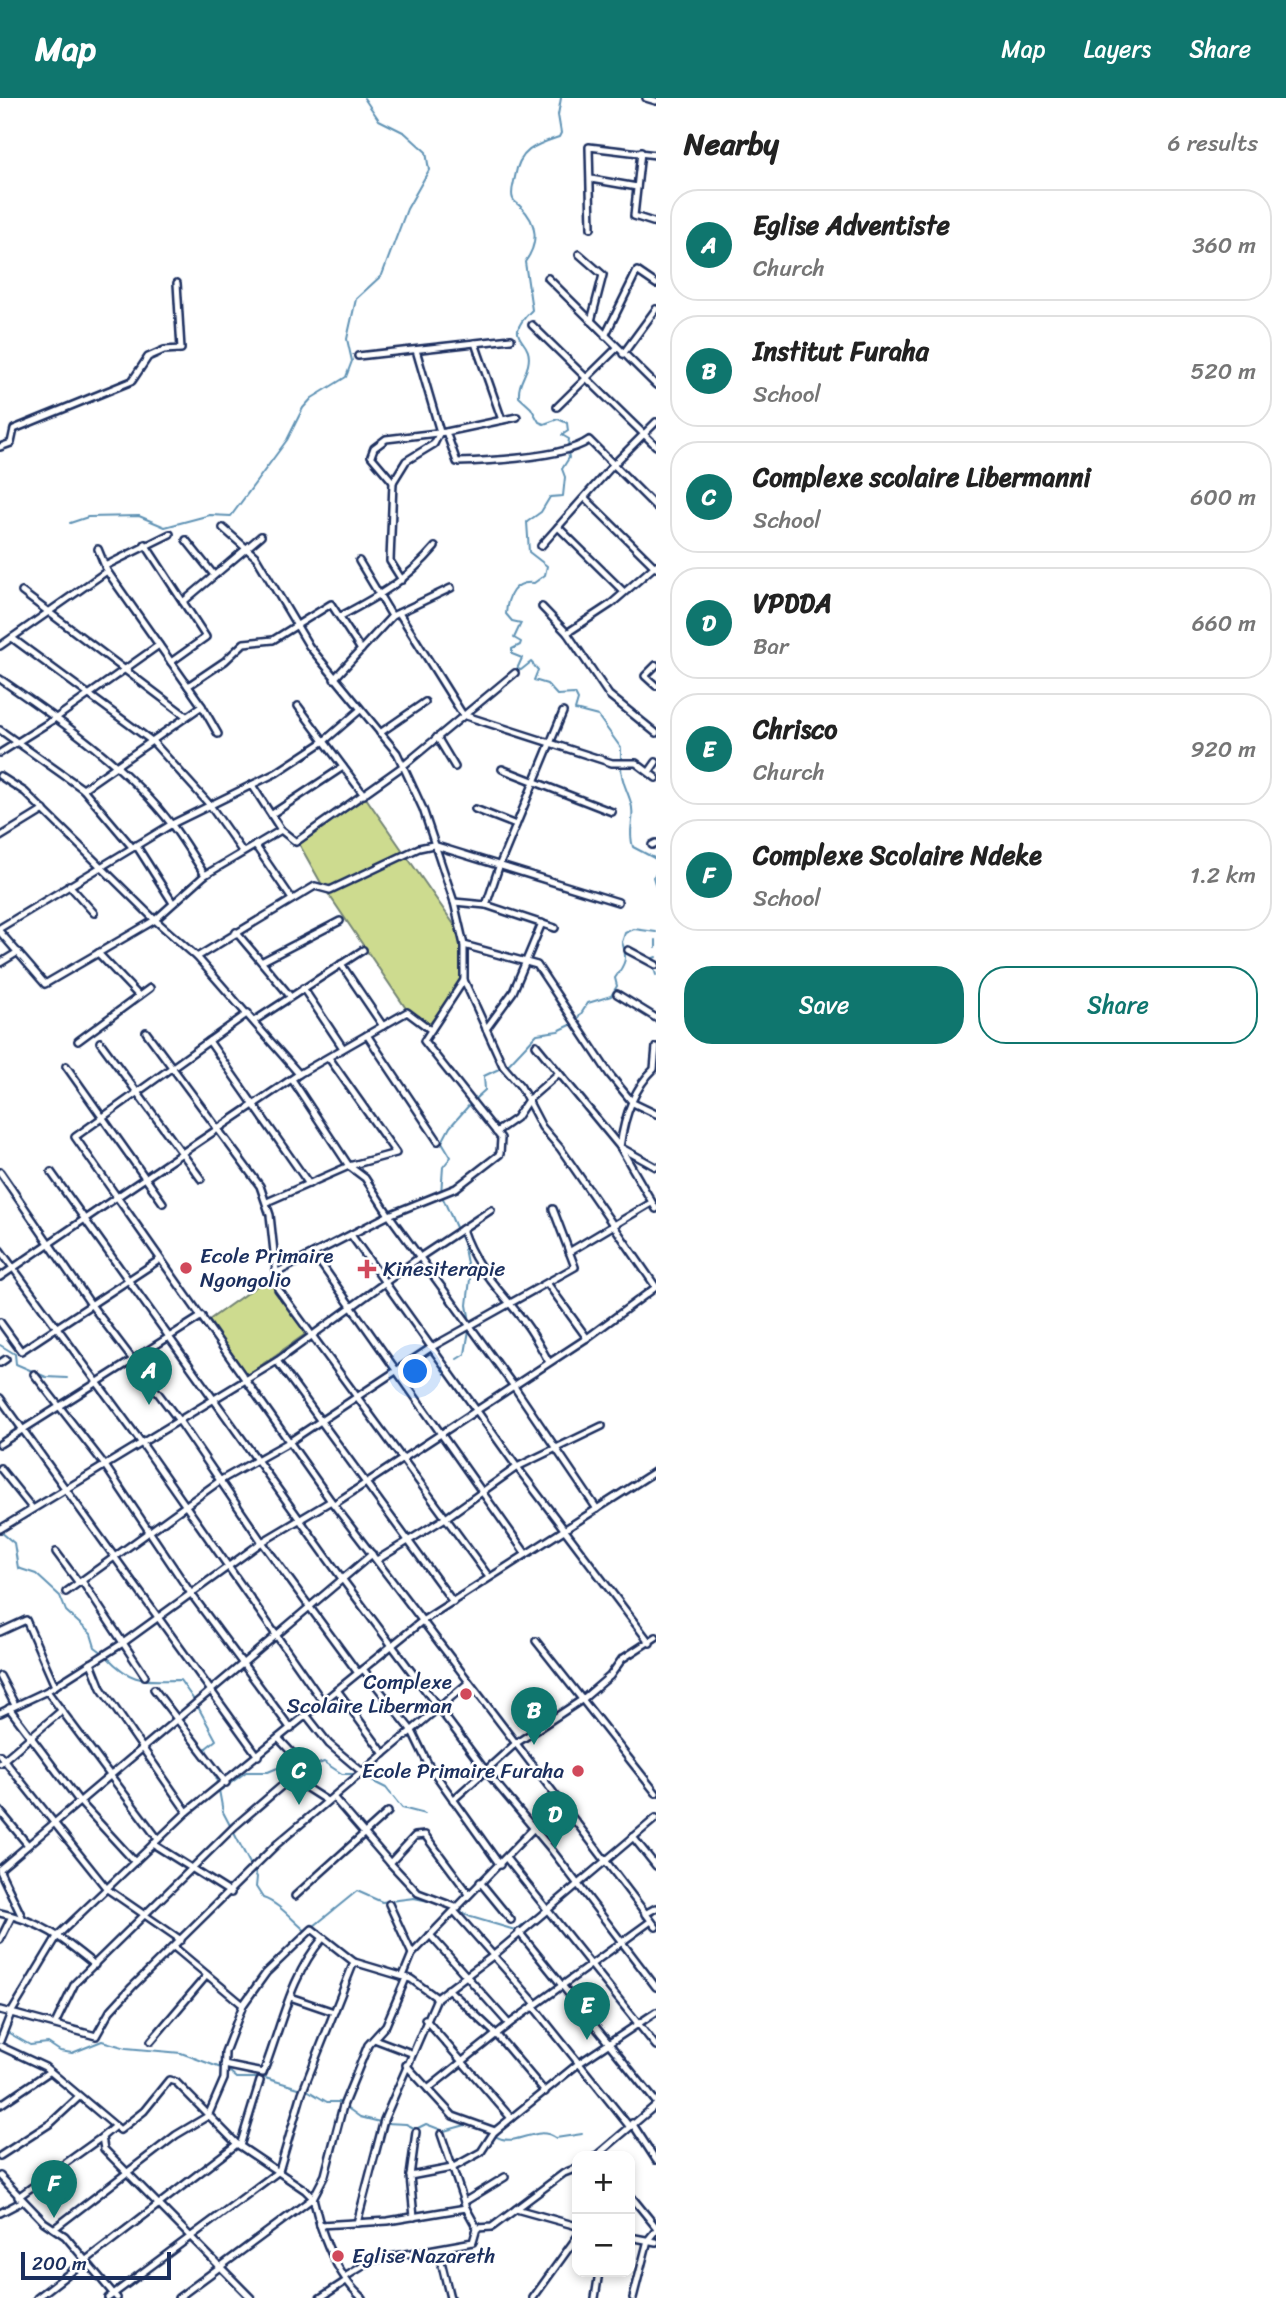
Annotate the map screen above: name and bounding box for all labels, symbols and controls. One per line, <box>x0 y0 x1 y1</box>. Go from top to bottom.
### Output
text: Map <box>35 20 96 78</box>
text: Map <box>1001 28 1046 70</box>
text: Layers <box>1084 28 1151 70</box>
text: Share <box>1189 28 1251 70</box>
text: Nearby <box>684 117 779 171</box>
text: 6 results <box>1168 123 1258 164</box>
text: Eglise Adventiste <box>753 202 950 248</box>
text: A <box>701 225 717 266</box>
text: 360 m <box>1192 225 1256 266</box>
text: Church <box>753 248 825 289</box>
text: Institut Furaha <box>753 328 929 374</box>
text: B <box>702 351 716 392</box>
text: 520 m <box>1190 351 1256 392</box>
text: School <box>753 374 821 415</box>
text: Complexe scolaire Libermanni <box>753 454 1091 500</box>
text: C <box>702 477 716 518</box>
text: 600 m <box>1190 477 1256 518</box>
text: School <box>753 500 821 541</box>
text: VPDDA <box>753 580 832 626</box>
text: D <box>702 603 716 644</box>
text: 660 m <box>1192 603 1256 644</box>
text: Bar <box>753 626 789 667</box>
text: Chrisco <box>753 706 838 752</box>
text: E <box>703 729 715 770</box>
text: 920 m <box>1190 729 1256 770</box>
text: Church <box>753 752 825 793</box>
text: Complexe Scolaire Ndeke <box>753 832 1042 878</box>
text: F <box>703 855 715 896</box>
text: 1.2 km <box>1190 855 1256 896</box>
text: School <box>753 878 821 919</box>
button: Save <box>684 966 964 1044</box>
button: Share <box>978 966 1258 1044</box>
place label: Ecole Primaire Ngongolio <box>200 1237 333 1299</box>
place label: Kinesiterapie <box>383 1250 505 1288</box>
marker: Kinesiterapie <box>357 1259 377 1279</box>
marker: Ecole Primaire Ngongolio <box>178 1260 194 1276</box>
pin: A <box>126 1347 172 1405</box>
your location <box>398 1354 432 1388</box>
place label: Complexe Scolaire Liberman <box>287 1663 452 1725</box>
marker: Complexe Scolaire Liberman <box>458 1686 474 1702</box>
pin: B <box>511 1687 557 1745</box>
pin: C <box>276 1747 322 1805</box>
place label: Ecole Primaire Furaha <box>362 1752 564 1790</box>
marker: Ecole Primaire Furaha <box>570 1763 586 1779</box>
pin: D <box>532 1791 578 1849</box>
pin: E <box>564 1982 610 2040</box>
map controls <box>572 2151 635 2277</box>
button: + <box>572 2151 635 2214</box>
pin: F <box>31 2160 77 2218</box>
button: − <box>572 2214 635 2277</box>
place label: Eglise Nazareth <box>352 2237 495 2275</box>
text: 200 m <box>32 2247 87 2280</box>
marker: Eglise Nazareth <box>330 2248 346 2264</box>
scale bar <box>21 2249 172 2281</box>

